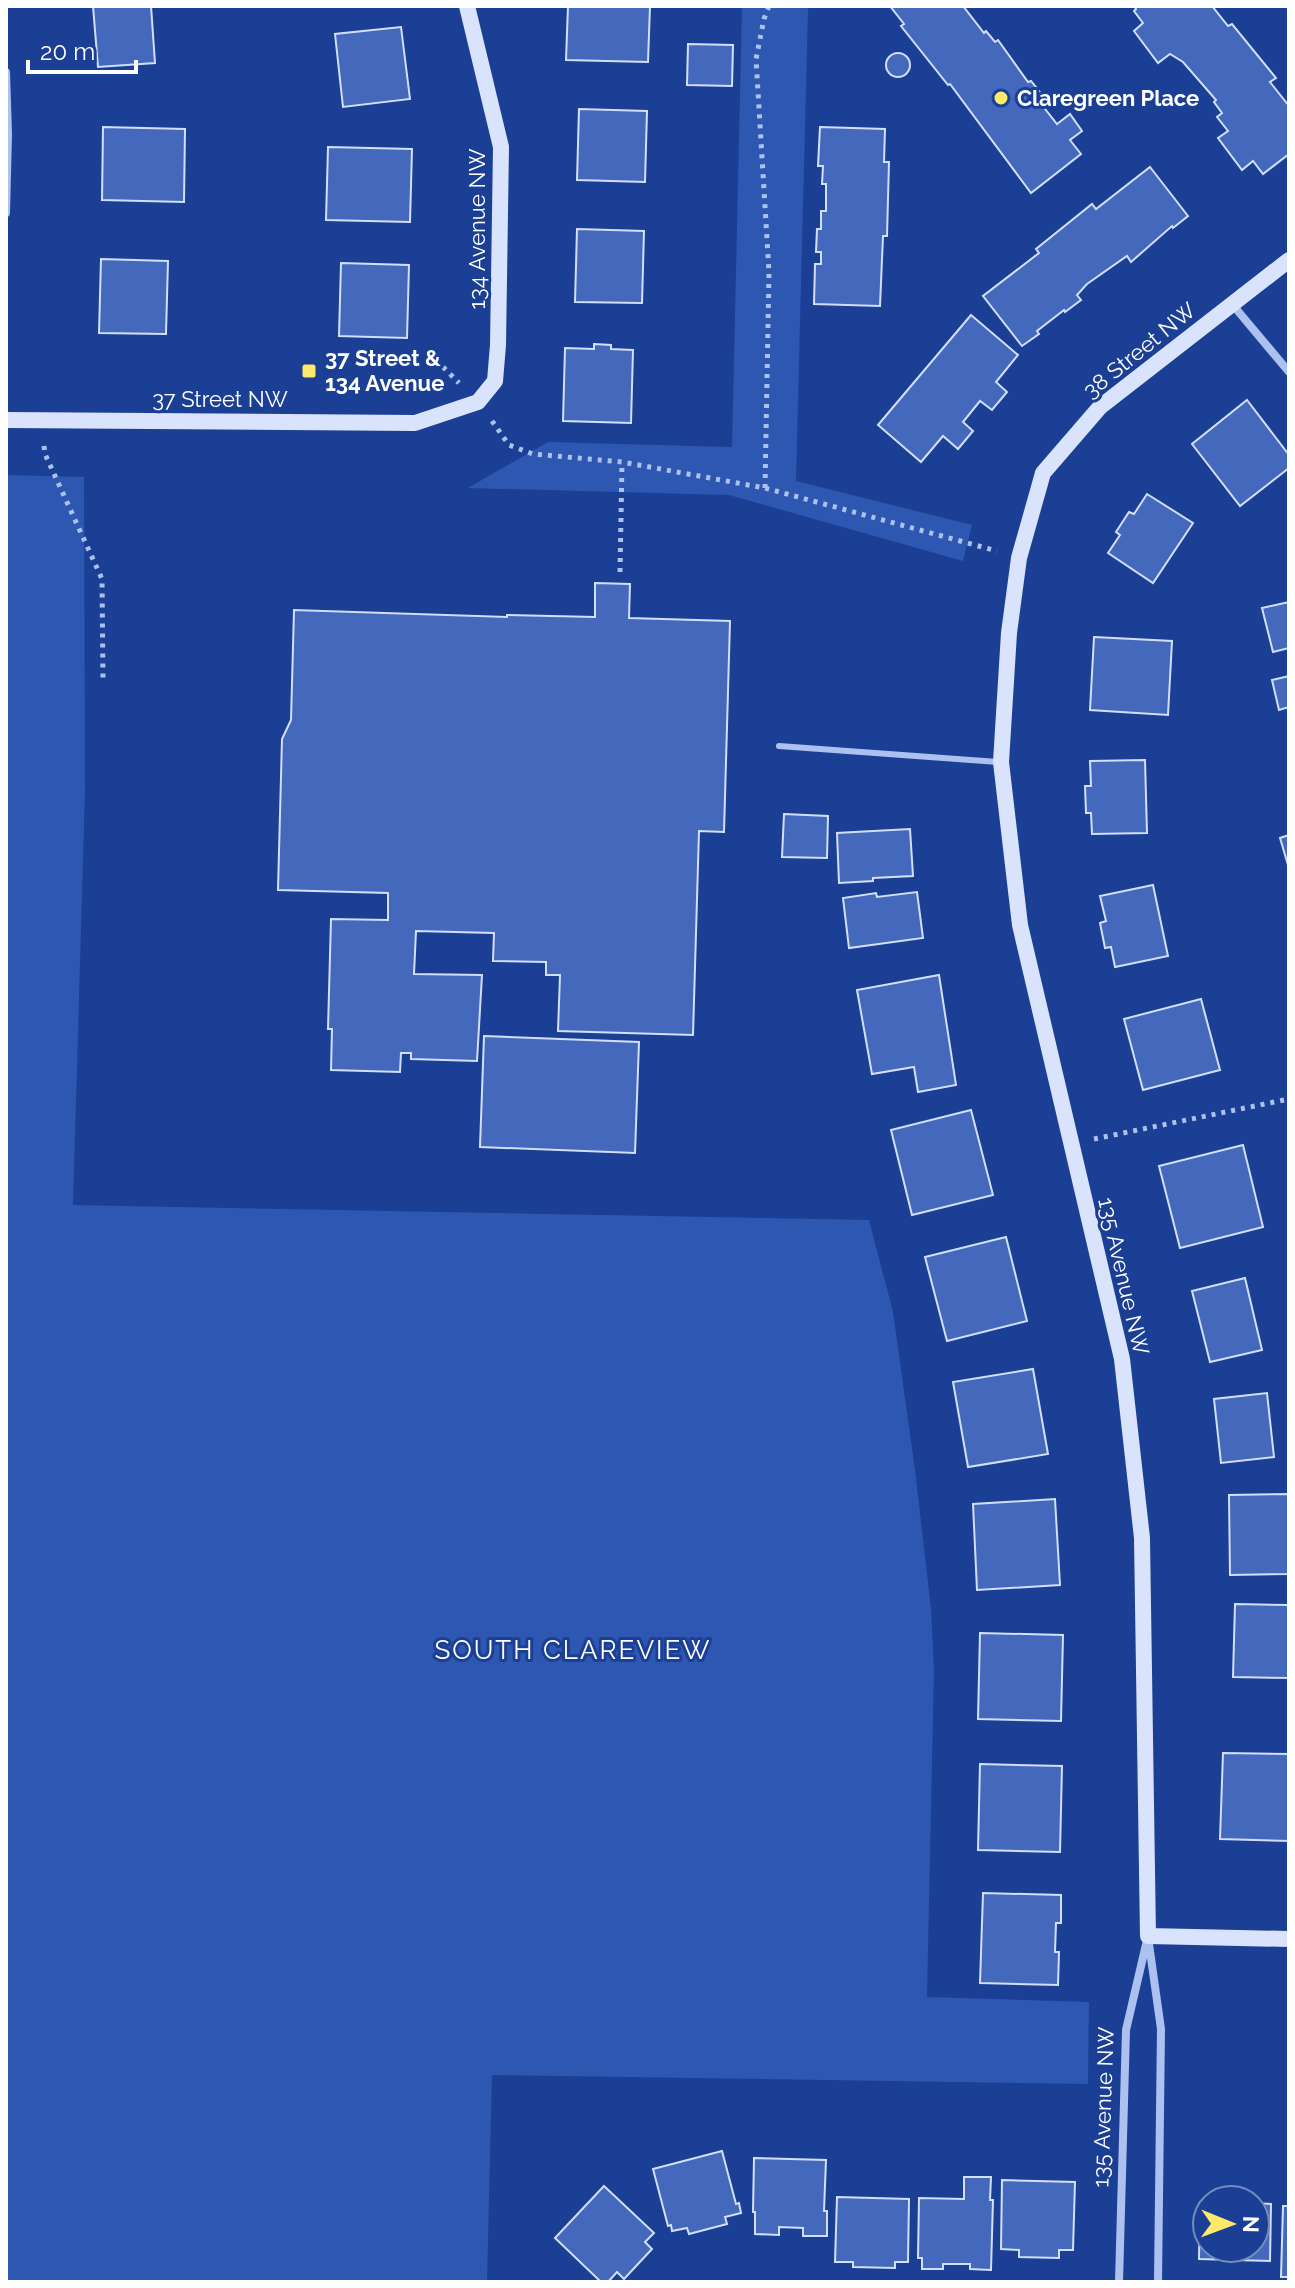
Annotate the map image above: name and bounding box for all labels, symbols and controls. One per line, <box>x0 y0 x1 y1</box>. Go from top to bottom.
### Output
scale bar <box>28 24 136 74</box>
text: 20 m <box>40 37 95 66</box>
place label: Claregreen Place <box>1017 85 1199 111</box>
marker: Claregreen Place <box>992 89 1010 107</box>
street label: 134 Avenue NW <box>464 149 490 309</box>
street label: 38 Street NW <box>1078 297 1200 403</box>
place label: 37 Street & 134 Avenue <box>325 345 444 396</box>
marker: 37 Street & 134 Avenue <box>300 362 318 380</box>
street label: 37 Street NW <box>152 386 288 412</box>
street label: 135 Avenue NW <box>1093 1195 1155 1357</box>
district label: SOUTH CLAREVIEW <box>434 1635 712 1665</box>
street label: 135 Avenue NW <box>1087 2026 1119 2188</box>
north arrow <box>1191 2184 1271 2264</box>
text: N <box>1238 2216 1264 2233</box>

